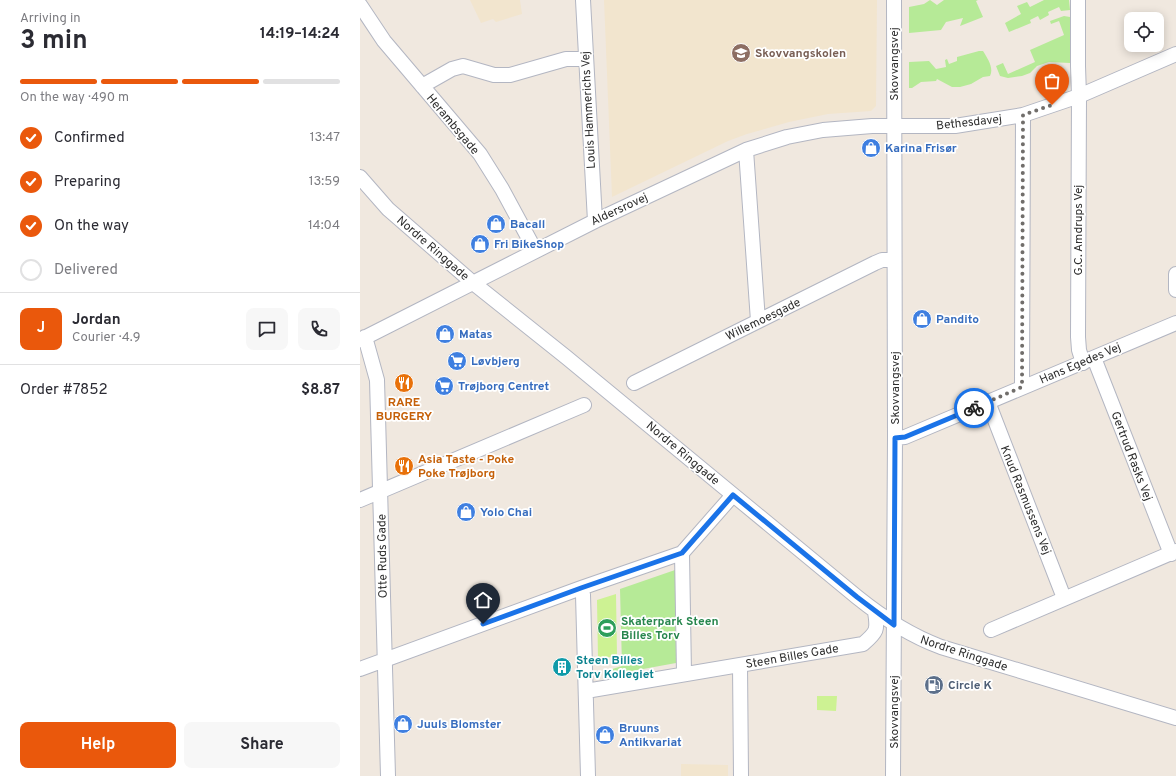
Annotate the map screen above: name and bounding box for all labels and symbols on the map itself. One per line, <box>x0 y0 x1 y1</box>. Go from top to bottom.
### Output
street label: Skovvangsvej <box>887 27 903 101</box>
school or university icon: Skovvangskolen <box>730 42 752 64</box>
place label: Skovvangskolen <box>755 46 846 62</box>
street label: Louis Hammerichs Vej <box>578 51 600 169</box>
pin <box>1035 64 1069 105</box>
street label: Herambsgade <box>422 91 482 158</box>
street label: Bethesdavej <box>935 112 1003 134</box>
shop icon: Karina Frisør <box>860 137 882 159</box>
place label: Karina Frisør <box>885 141 957 157</box>
street label: G.C. Amdrups Vej <box>1071 185 1087 275</box>
street label: Aldersrovej <box>588 190 651 230</box>
street label: Nordre Ringgade <box>393 213 472 285</box>
shop icon: Bacall <box>485 213 507 235</box>
place label: Bacall <box>510 217 545 233</box>
shop icon: Fri BikeShop <box>469 233 491 255</box>
place label: Fri BikeShop <box>494 237 564 253</box>
street label: Willemoesgade <box>723 295 804 345</box>
shop icon: Pandito <box>911 308 933 330</box>
place label: Pandito <box>936 312 979 328</box>
shop icon: Matas <box>434 323 456 345</box>
place label: Matas <box>459 327 493 343</box>
street label: Hans Egedes Vej <box>1037 340 1124 388</box>
supermarket icon: Løvbjerg <box>446 350 468 372</box>
street label: Skovvangsvej <box>888 351 904 425</box>
place label: Løvbjerg <box>471 354 520 370</box>
restaurant icon: RARE BURGERY <box>393 372 415 394</box>
supermarket icon: Trøjborg Centret <box>433 375 455 397</box>
place label: Trøjborg Centret <box>458 379 549 395</box>
courier <box>954 388 994 428</box>
place label: RARE BURGERY <box>376 395 432 425</box>
street label: Gertrud Rasks Vej <box>1107 409 1155 503</box>
street label: Nordre Ringgade <box>642 418 722 489</box>
street label: Knud Rasmussens Vej <box>996 443 1054 557</box>
place label: Asia Taste - Poke Poke Trøjborg <box>418 452 514 482</box>
restaurant icon: Asia Taste - Poke Poke Trøjborg <box>393 455 415 477</box>
shop icon: Yolo Chai <box>455 501 477 523</box>
place label: Yolo Chai <box>480 505 532 521</box>
street label: Otte Ruds Gade <box>374 514 392 598</box>
pin <box>466 583 500 624</box>
place label: Skaterpark Steen Billes Torv <box>621 614 719 644</box>
sports icon: Skaterpark Steen Billes Torv <box>596 617 618 639</box>
street label: Nordre Ringgade <box>918 632 1009 676</box>
street label: Steen Billes Gade <box>744 641 840 673</box>
place label: Steen Billes Torv Kollegiet <box>576 653 654 683</box>
building icon: Steen Billes Torv Kollegiet <box>551 656 573 678</box>
fuel station icon: Circle K <box>923 674 945 696</box>
street label: Skovvangsvej <box>887 675 903 749</box>
place label: Circle K <box>948 678 992 694</box>
shop icon: Juuls Blomster <box>392 713 414 735</box>
place label: Juuls Blomster <box>417 717 501 733</box>
place label: Bruuns Antikvariat <box>619 721 682 751</box>
shop icon: Bruuns Antikvariat <box>594 724 616 746</box>

